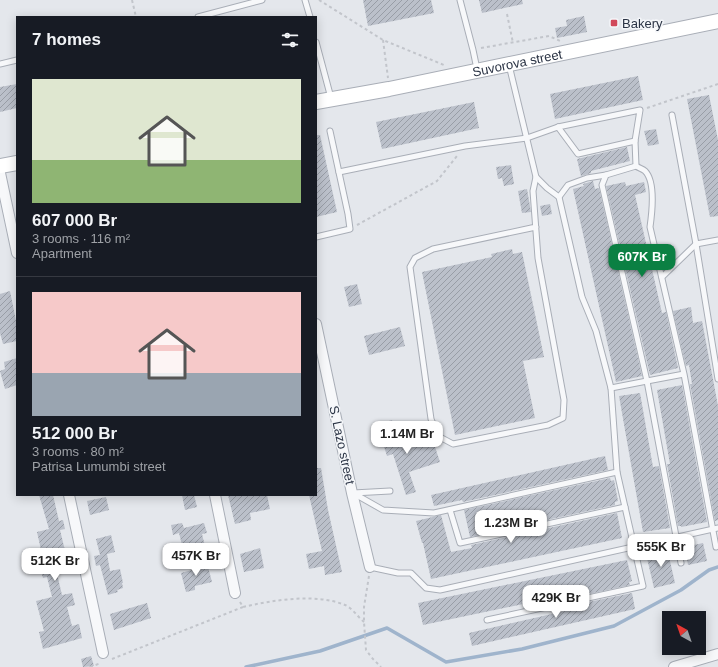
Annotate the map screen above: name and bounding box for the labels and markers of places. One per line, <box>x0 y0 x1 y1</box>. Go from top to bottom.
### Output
place label: Bakery <box>622 16 663 31</box>
marker: Bakery <box>609 18 619 28</box>
pin: 607K Br <box>605 244 679 278</box>
pin: 1.14M Br <box>366 421 448 455</box>
pin: 1.23M Br <box>470 510 552 544</box>
pin: 555K Br <box>624 534 698 568</box>
pin: 457K Br <box>159 543 233 577</box>
pin: 512K Br <box>18 548 92 582</box>
pin: 429K Br <box>519 585 593 619</box>

